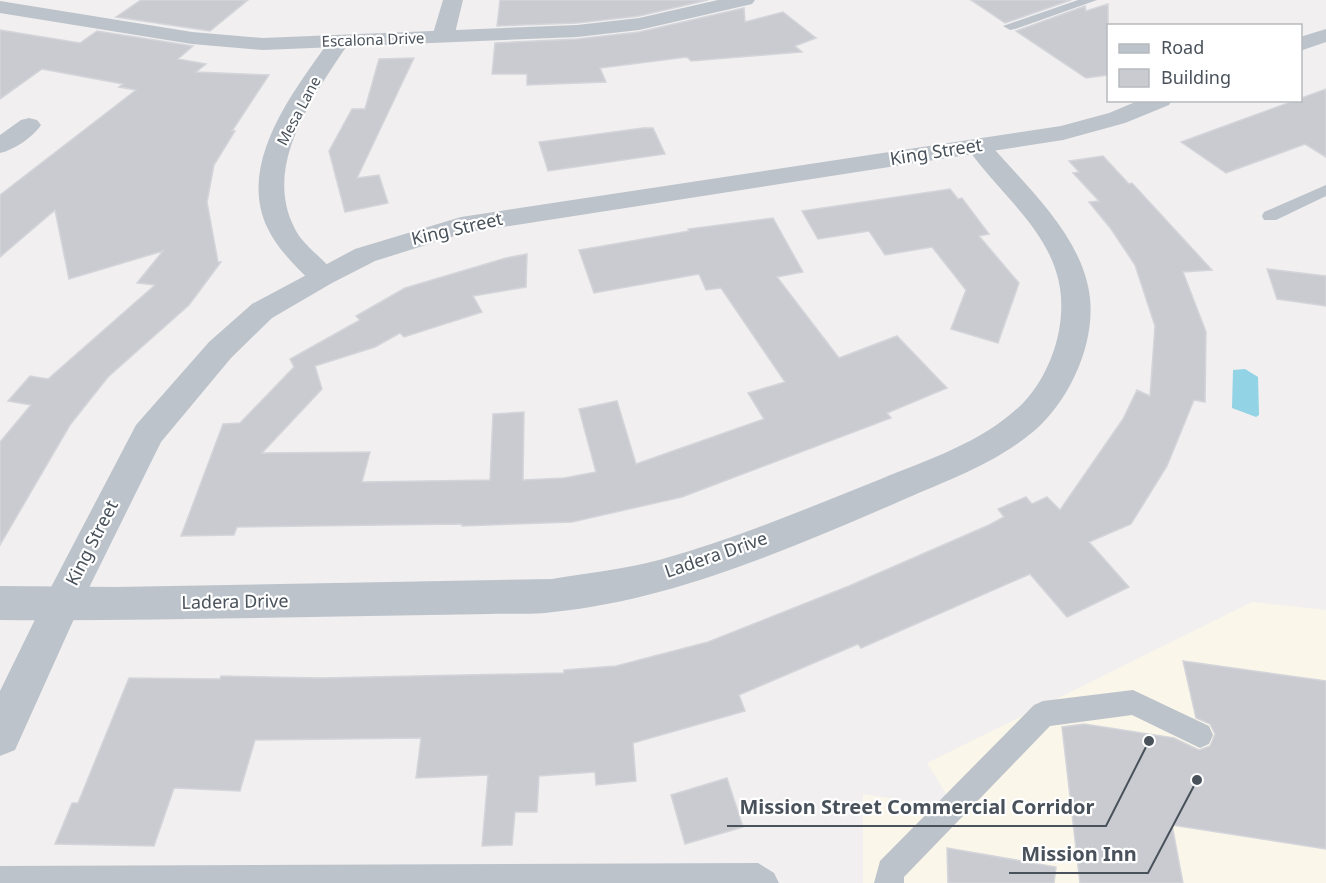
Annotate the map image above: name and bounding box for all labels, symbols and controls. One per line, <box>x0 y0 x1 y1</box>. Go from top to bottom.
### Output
legend <box>1107 24 1302 102</box>
street label: Escalona Drive <box>321 27 425 51</box>
text: Road <box>1161 35 1204 59</box>
text: Building <box>1161 65 1231 89</box>
street label: Mesa Lane <box>272 72 325 149</box>
street label: King Street <box>888 132 984 170</box>
street label: King Street <box>409 206 505 250</box>
street label: King Street <box>59 495 123 589</box>
street label: Ladera Drive <box>661 525 770 583</box>
street label: Ladera Drive <box>181 588 289 614</box>
callout: Mission Street Commercial Corridor <box>727 788 1106 826</box>
text: Mission Street Commercial Corridor <box>739 793 1095 820</box>
callout: Mission Inn <box>1009 835 1148 873</box>
text: Mission Inn <box>1021 840 1137 867</box>

